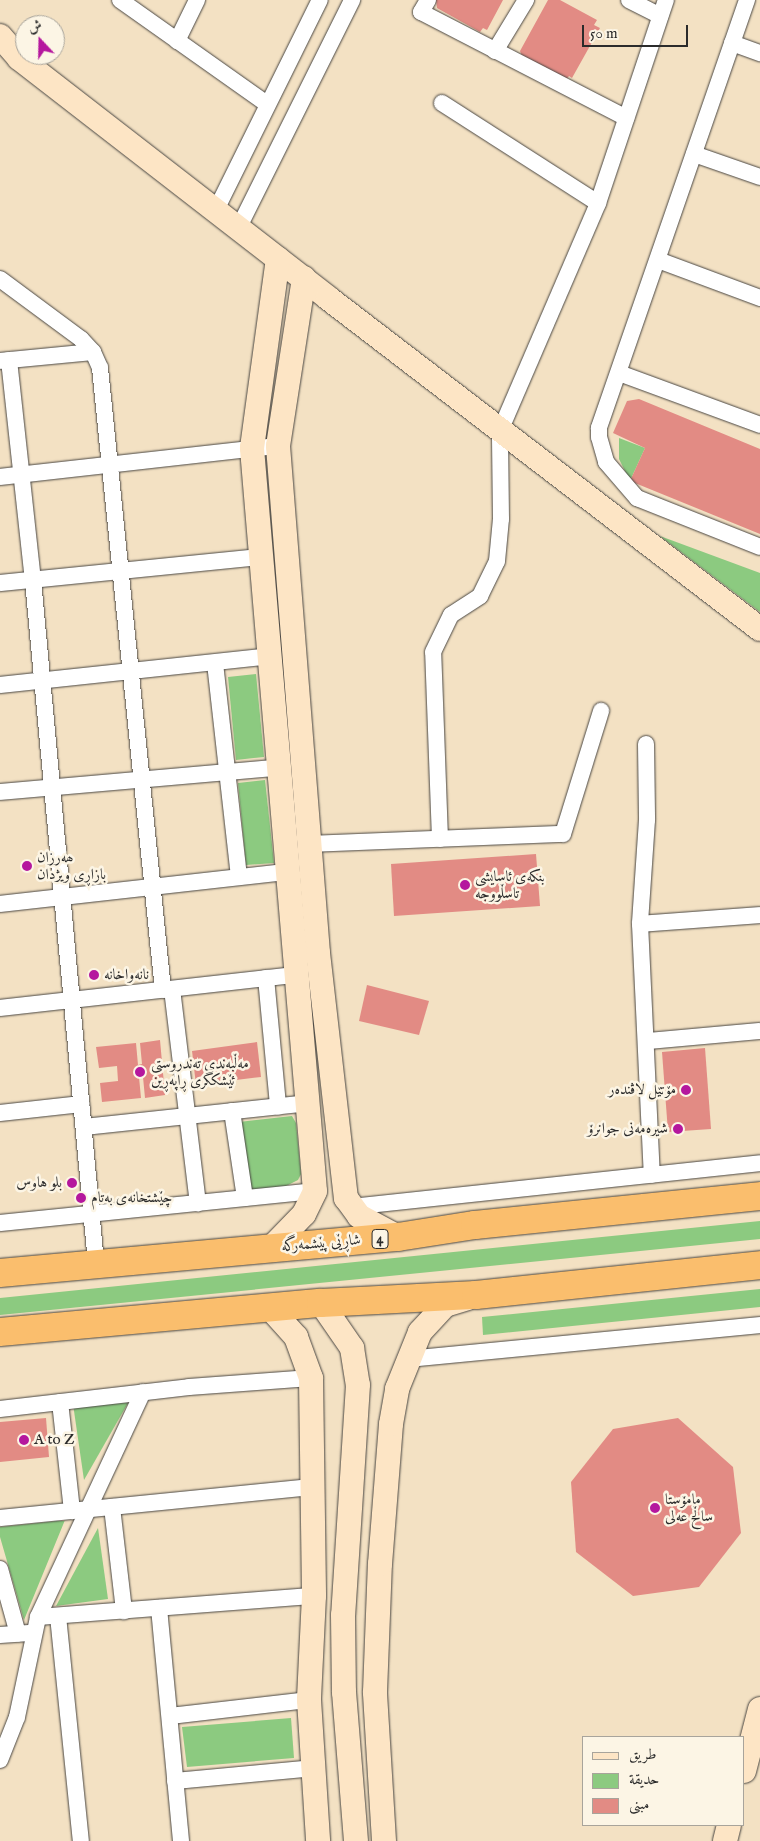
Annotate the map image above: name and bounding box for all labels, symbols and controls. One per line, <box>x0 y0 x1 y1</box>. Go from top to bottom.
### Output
north arrow <box>15 15 65 65</box>
scale bar <box>585 15 691 47</box>
text: ش <box>25 16 45 38</box>
text: 50 m <box>590 24 618 43</box>
place label: ھەرزان بازاڕی ویژدان <box>37 848 106 883</box>
marker: ھەرزان بازاڕی ویژدان <box>21 860 33 872</box>
place label: بنکەی ئاسایشی تاسڵووجە <box>475 867 545 902</box>
marker: بنکەی ئاسایشی تاسڵووجە <box>459 879 471 891</box>
place label: نانەواخانە <box>104 966 149 984</box>
marker: نانەواخانە <box>88 969 100 981</box>
place label: مەڵبەندی تەندروستی ئێشکگری ڕاپەڕین <box>151 1054 249 1089</box>
marker: مەڵبەندی تەندروستی ئێشکگری ڕاپەڕین <box>133 1065 147 1079</box>
place label: مۆتێل لاڤندەر <box>608 1081 676 1099</box>
marker: مۆتێل لاڤندەر <box>680 1084 692 1096</box>
place label: شیرەمەنی جوانرۆ <box>587 1120 668 1138</box>
marker: شیرەمەنی جوانرۆ <box>672 1123 684 1135</box>
place label: بلو هاوس <box>16 1174 62 1192</box>
marker: بلو هاوس <box>66 1177 78 1189</box>
place label: چێشتخانەی بەتام <box>91 1189 172 1207</box>
marker: چێشتخانەی بەتام <box>75 1192 87 1204</box>
road number: 4 <box>371 1228 389 1250</box>
street label: شاڕێی پێشمەرگە <box>281 1231 361 1255</box>
place label: A to Z <box>34 1431 74 1449</box>
marker: A to Z <box>18 1434 30 1446</box>
place label: مامۆستا ساڵح عەلی <box>665 1490 713 1525</box>
marker: مامۆستا ساڵح عەلی <box>649 1502 661 1514</box>
legend <box>582 1736 745 1826</box>
text: طريق <box>629 1745 656 1764</box>
text: حديقة <box>629 1770 659 1789</box>
text: مبنى <box>629 1795 649 1814</box>

